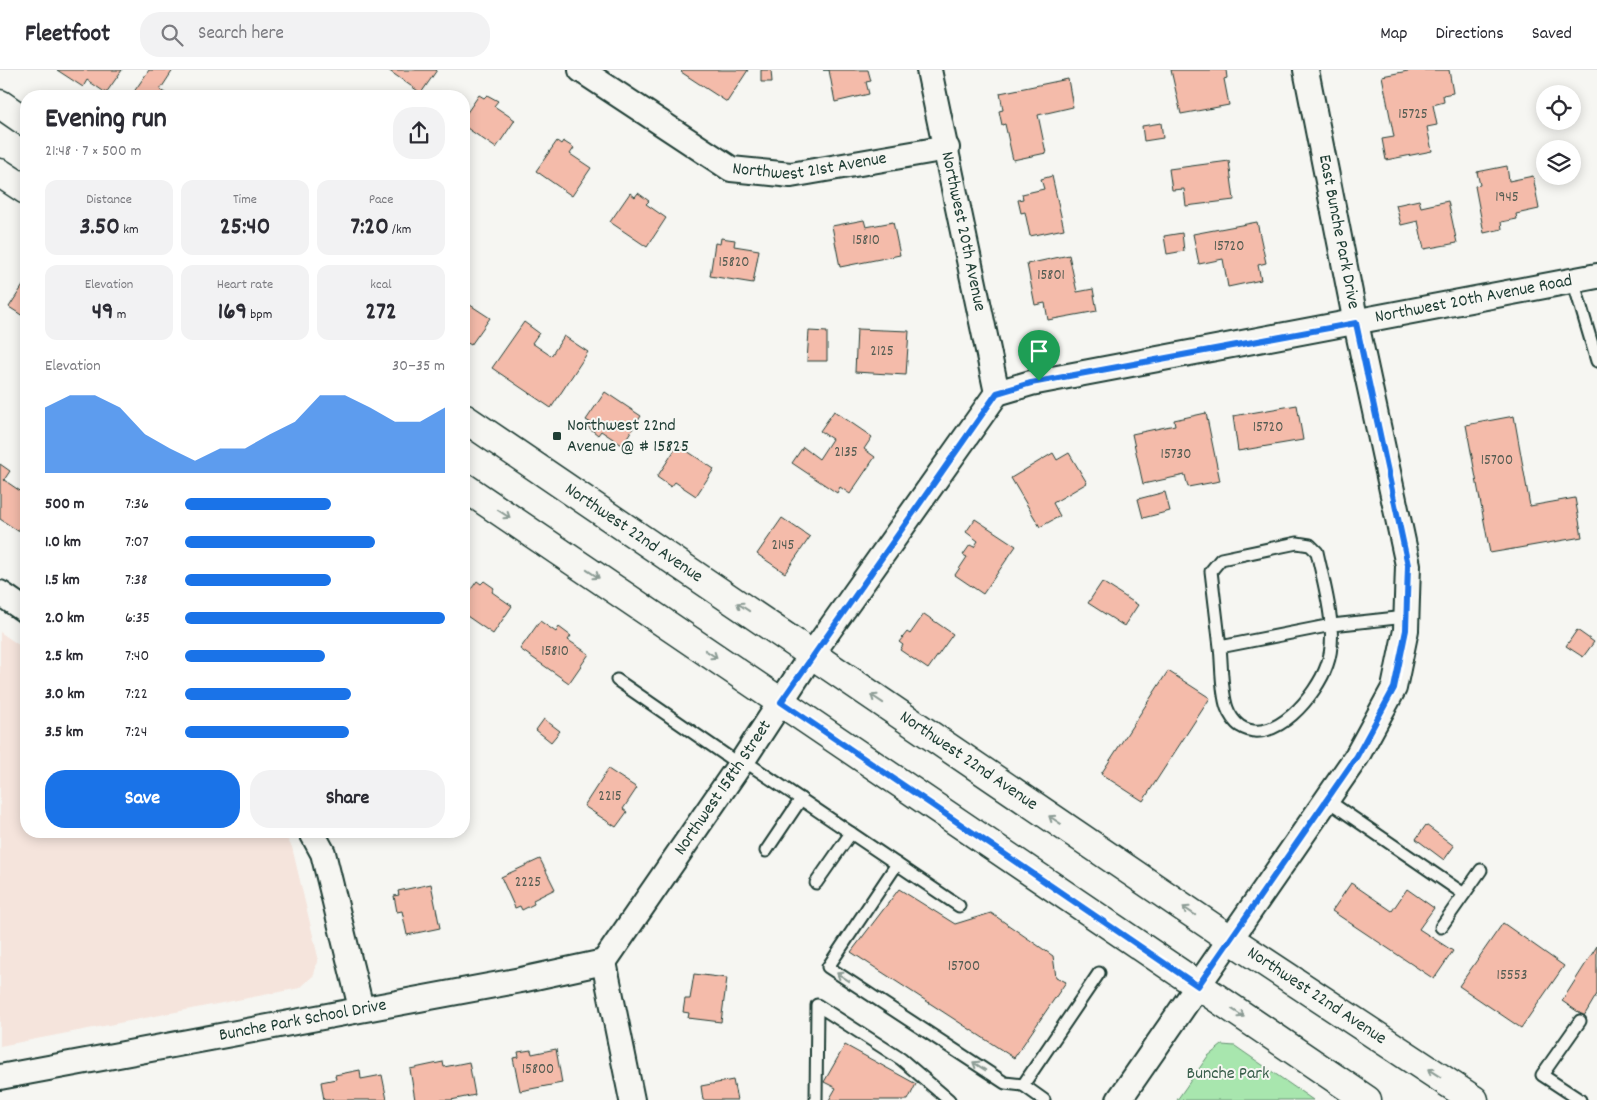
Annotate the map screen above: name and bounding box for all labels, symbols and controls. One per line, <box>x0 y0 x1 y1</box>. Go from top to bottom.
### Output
search box <box>140 12 490 57</box>
text: Fleetfoot <box>25 18 110 52</box>
icon: search <box>158 21 186 49</box>
text: Search here <box>198 21 284 48</box>
text: Map <box>1380 22 1407 47</box>
text: Directions <box>1435 22 1504 47</box>
text: Saved <box>1532 22 1572 47</box>
map controls <box>1536 85 1581 185</box>
button: locate <box>1536 85 1581 130</box>
text: Evening run <box>45 101 167 141</box>
house number: 15725 <box>1398 104 1428 126</box>
button: share <box>393 107 445 159</box>
text: 21:48 · 7 × 500 m <box>45 140 141 163</box>
button: layers <box>1536 140 1581 185</box>
street label: Northwest 21st Avenue <box>731 146 889 187</box>
street label: Northwest 20th Avenue <box>934 149 992 314</box>
street label: East Bunche Park Drive <box>1311 153 1365 311</box>
house number: 1945 <box>1495 187 1519 209</box>
text: Distance <box>86 190 132 210</box>
text: Time <box>233 190 257 210</box>
text: Pace <box>369 190 393 210</box>
text: 3.50 <box>79 210 120 246</box>
text: 25:40 <box>220 210 270 246</box>
text: 7:20 <box>351 210 389 246</box>
text: km <box>120 220 139 240</box>
text: /km <box>389 220 411 240</box>
house number: 15810 <box>852 230 880 252</box>
house number: 15720 <box>1214 236 1244 258</box>
house number: 15820 <box>719 252 749 274</box>
house number: 15801 <box>1037 265 1065 287</box>
street label: Northwest 20th Avenue Road <box>1373 268 1574 330</box>
text: Elevation <box>85 275 133 295</box>
text: Heart rate <box>217 275 273 295</box>
text: kcal <box>370 275 392 295</box>
text: 49 <box>92 295 114 331</box>
text: 169 <box>218 295 247 331</box>
text: 272 <box>365 295 397 331</box>
text: m <box>114 305 126 325</box>
text: bpm <box>247 305 272 325</box>
pin <box>1018 330 1060 381</box>
icon: arrive <box>1025 337 1053 365</box>
house number: 2125 <box>870 341 894 363</box>
text: Elevation <box>45 355 101 378</box>
text: 30–35 m <box>392 355 445 378</box>
place label: Northwest 22nd Avenue @ # 15825 <box>567 414 689 460</box>
house number: 15720 <box>1253 417 1283 439</box>
marker: Northwest 22nd Avenue @ # 15825 <box>551 430 563 442</box>
house number: 2135 <box>834 442 858 464</box>
house number: 15730 <box>1161 444 1191 466</box>
house number: 15700 <box>1481 450 1513 472</box>
street label: Northwest 22nd Avenue <box>559 477 708 589</box>
text: 500 m <box>45 493 85 516</box>
text: 7:36 <box>125 493 149 516</box>
one-way arrow <box>497 509 511 519</box>
text: 1.0 km <box>45 531 81 554</box>
text: 7:07 <box>125 531 149 554</box>
house number: 2145 <box>771 535 795 557</box>
text: 1.5 km <box>45 569 80 592</box>
text: 7:38 <box>125 569 147 592</box>
one-way arrow <box>585 569 599 579</box>
one-way arrow <box>736 602 750 613</box>
text: 2.0 km <box>45 607 85 630</box>
text: 6:35 <box>125 607 150 630</box>
house number: 15810 <box>541 641 569 663</box>
text: 2.5 km <box>45 645 83 668</box>
text: 7:40 <box>125 645 149 668</box>
one-way arrow <box>704 649 718 659</box>
text: 3.0 km <box>45 683 85 706</box>
text: 7:22 <box>125 683 148 706</box>
one-way arrow <box>871 694 885 704</box>
street label: Northwest 22nd Avenue <box>894 705 1043 817</box>
street label: Northwest 158th Street <box>668 715 778 861</box>
text: 3.5 km <box>45 721 83 744</box>
text: 7:24 <box>125 721 147 744</box>
button: Save <box>45 770 240 828</box>
button: Share <box>250 770 445 828</box>
house number: 2215 <box>598 786 622 808</box>
one-way arrow <box>1048 815 1062 825</box>
house number: 2225 <box>515 872 541 894</box>
one-way arrow <box>1183 906 1197 916</box>
street label: Northwest 22nd Avenue <box>1242 941 1391 1051</box>
house number: 15700 <box>948 956 980 978</box>
house number: 15553 <box>1497 965 1527 987</box>
one-way arrow <box>836 972 850 982</box>
street label: Bunche Park School Drive <box>217 993 389 1048</box>
one-way arrow <box>1231 1008 1245 1018</box>
house number: 15800 <box>522 1059 554 1081</box>
one-way arrow <box>972 1060 986 1071</box>
park label: Bunche Park <box>1187 1062 1269 1087</box>
one-way arrow <box>1427 1068 1441 1078</box>

